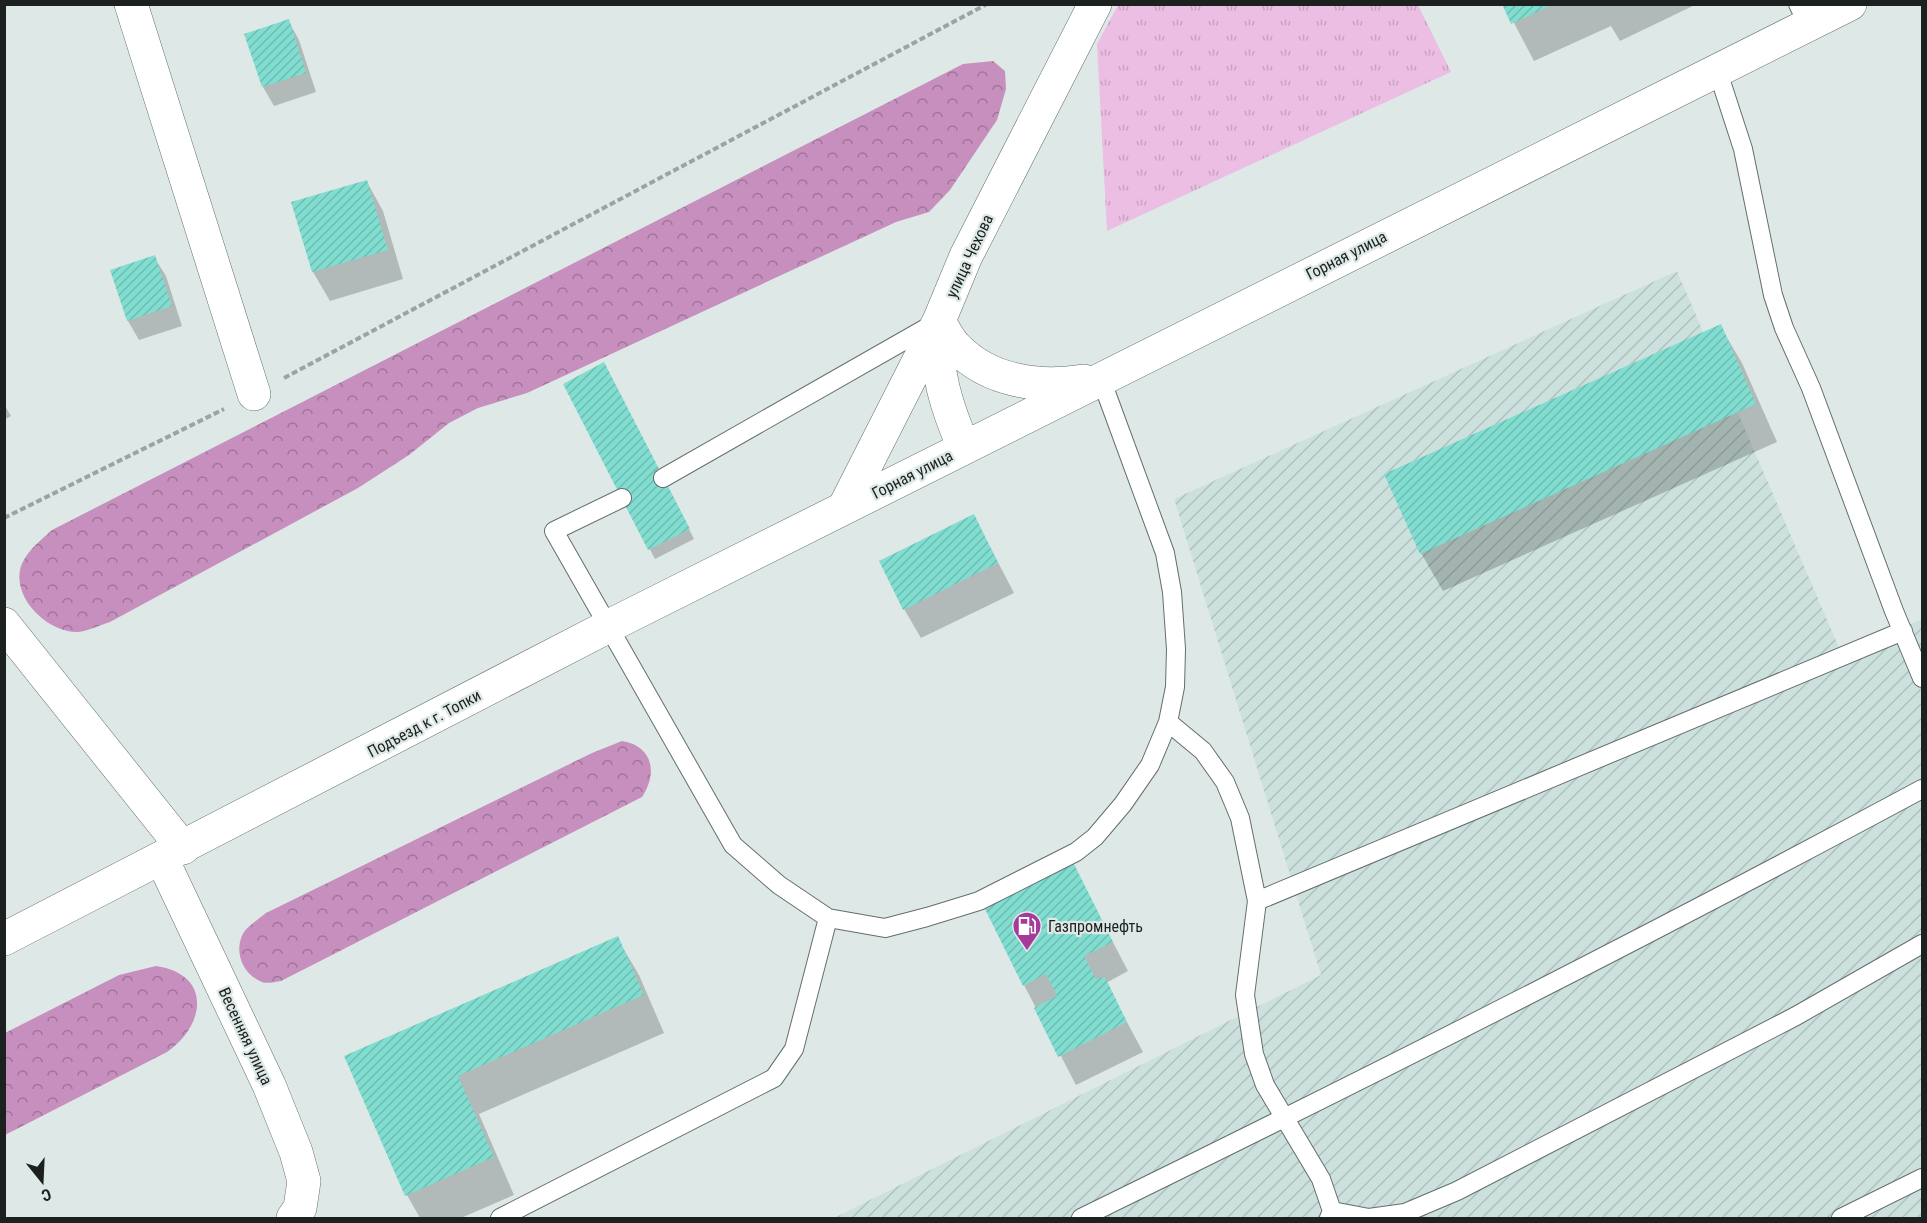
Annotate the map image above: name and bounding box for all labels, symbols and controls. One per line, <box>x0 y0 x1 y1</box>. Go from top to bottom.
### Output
street label: улица Чехова <box>942 211 997 301</box>
street label: Горная улица <box>1303 227 1390 284</box>
street label: Горная улица <box>869 446 956 503</box>
street label: Подъезд к г. Топки <box>364 686 484 761</box>
fuel station icon: Газпромнефть <box>1011 910 1043 952</box>
place label: Газпромнефть <box>1048 917 1143 936</box>
street label: Весенняя улица <box>215 985 276 1088</box>
north arrow <box>12 1151 72 1211</box>
text: С <box>39 1184 54 1205</box>

